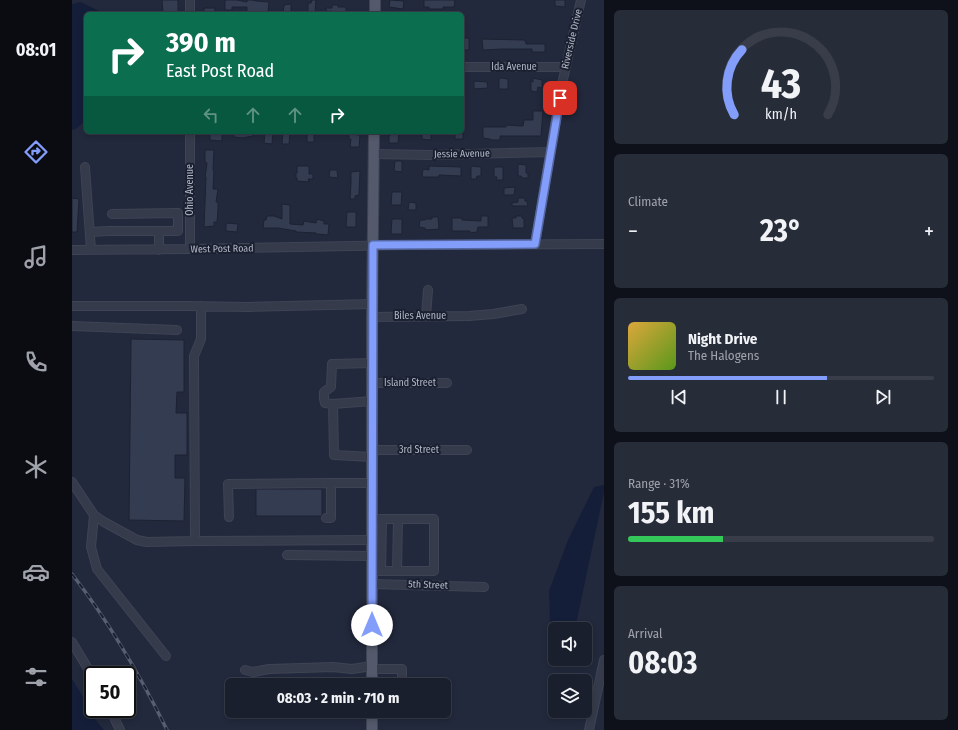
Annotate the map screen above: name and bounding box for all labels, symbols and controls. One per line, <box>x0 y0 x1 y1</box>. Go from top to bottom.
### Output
street label: Riverside Drive <box>559 8 585 70</box>
text: 390 m <box>166 26 236 59</box>
icon: right <box>100 28 152 80</box>
text: 08:01 <box>16 39 56 61</box>
text: 43 <box>761 59 801 109</box>
text: East Post Road <box>166 60 274 82</box>
street label: Ida Avenue <box>491 61 537 73</box>
pin <box>543 81 577 115</box>
icon: arrive <box>549 87 571 109</box>
icon: left <box>200 104 222 126</box>
icon: ahead <box>242 104 264 126</box>
icon: ahead <box>284 104 306 126</box>
icon: right <box>326 104 348 126</box>
text: km/h <box>765 106 797 123</box>
icon: directions <box>22 138 50 166</box>
street label: Jessie Avenue <box>434 148 490 160</box>
street label: Ohio Avenue <box>184 164 196 216</box>
text: Climate <box>628 194 668 209</box>
text: 23° <box>760 213 802 249</box>
text: − <box>628 218 638 245</box>
text: + <box>924 218 934 245</box>
street label: West Post Road <box>190 242 254 256</box>
icon: music <box>22 243 50 271</box>
street label: Biles Avenue <box>394 310 446 322</box>
text: Night Drive <box>688 330 757 348</box>
icon: phone <box>22 348 50 376</box>
text: The Halogens <box>688 348 759 363</box>
street label: Island Street <box>384 377 437 389</box>
icon: previous <box>668 386 690 408</box>
icon: pause <box>770 386 792 408</box>
icon: next <box>872 386 894 408</box>
street label: 3rd Street <box>399 444 440 456</box>
icon: climate <box>22 453 50 481</box>
text: Range · 31% <box>628 476 690 491</box>
text: 155 km <box>628 495 714 531</box>
icon: car <box>22 558 50 586</box>
street label: 5th Street <box>408 578 449 592</box>
position arrow <box>351 604 393 646</box>
map controls <box>548 622 592 718</box>
button: sound <box>548 622 592 666</box>
text: Arrival <box>628 626 662 641</box>
text: 08:03 <box>628 645 697 681</box>
icon: filters <box>22 663 50 691</box>
speed limit sign: 50 <box>84 666 136 718</box>
button: layers <box>548 674 592 718</box>
text: 08:03 · 2 min · 710 m <box>277 689 399 707</box>

